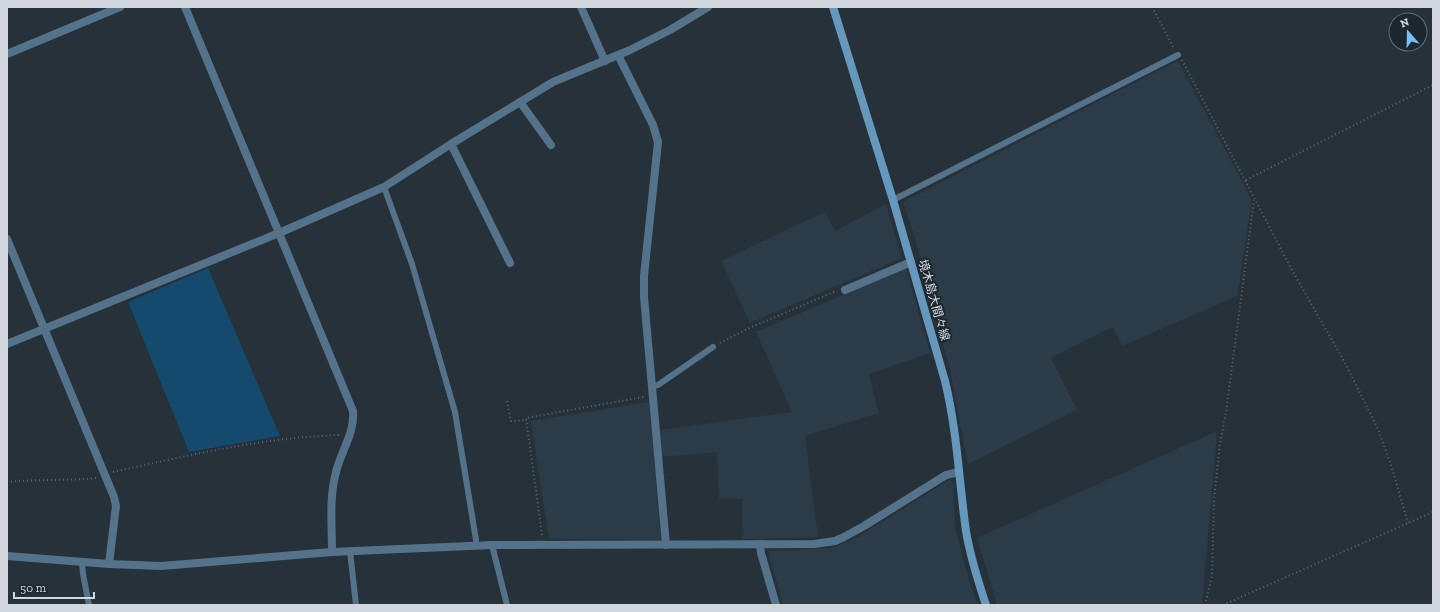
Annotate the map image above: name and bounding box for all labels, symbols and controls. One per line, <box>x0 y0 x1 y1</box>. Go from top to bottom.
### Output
north arrow <box>1388 12 1428 52</box>
text: N <box>1399 15 1411 31</box>
street label: 境木島大間々線 <box>916 258 952 342</box>
scale bar <box>14 574 94 600</box>
text: 50 m <box>20 581 47 595</box>

